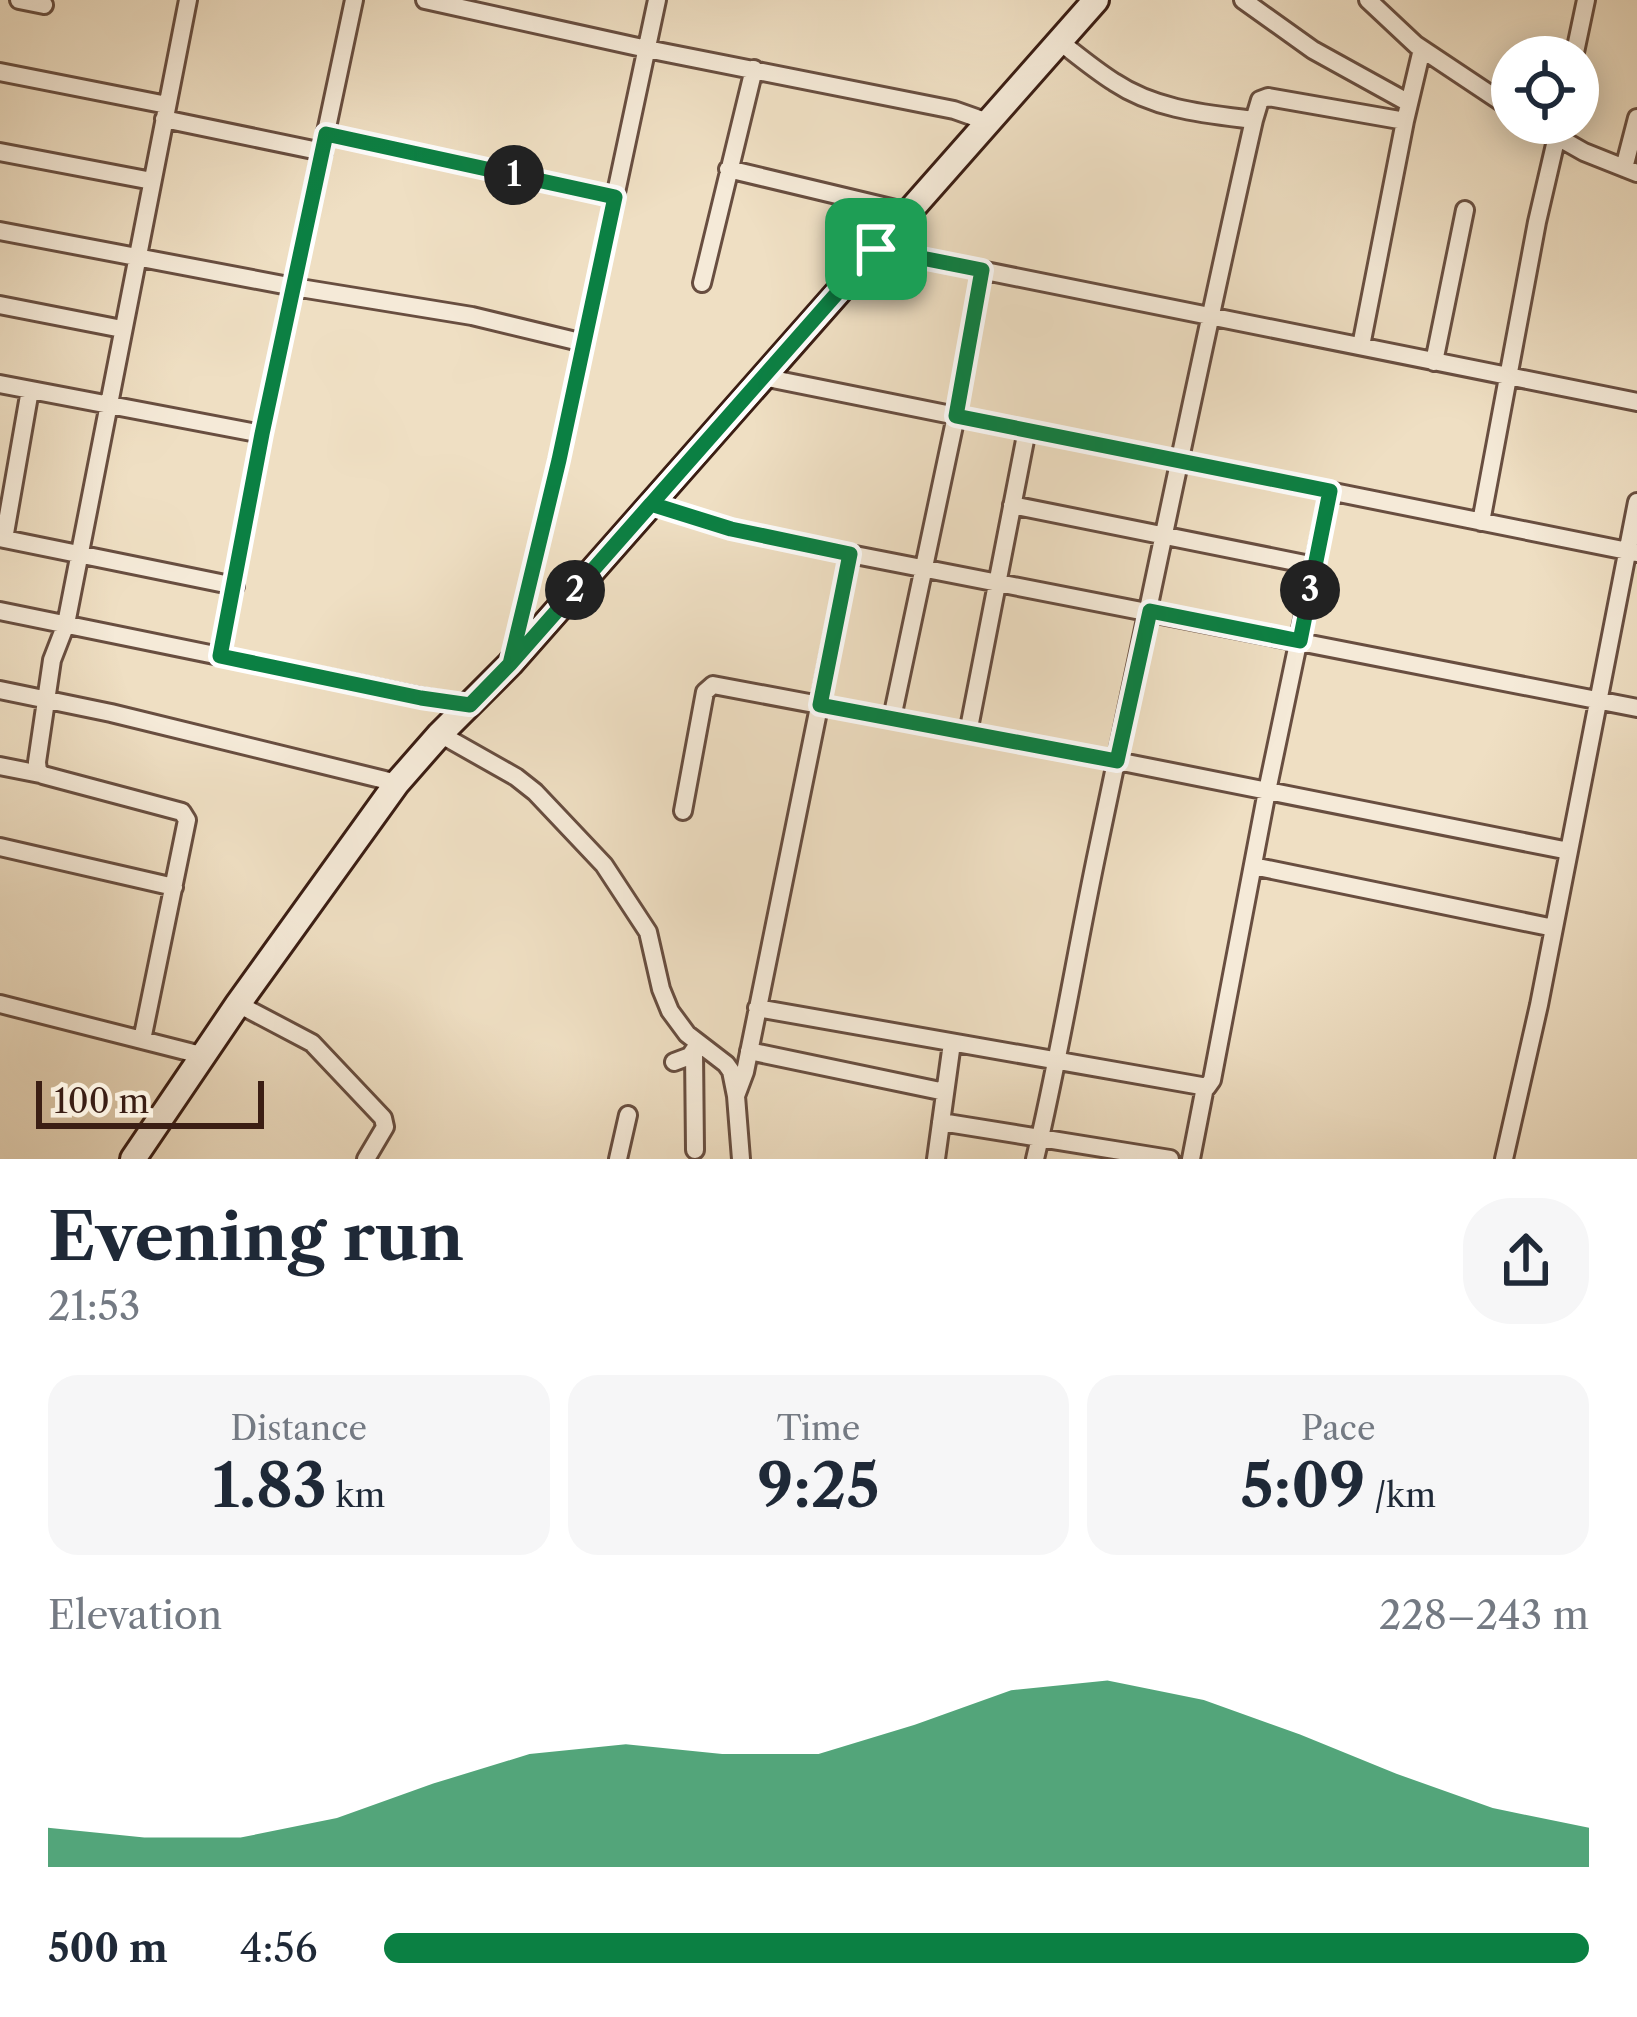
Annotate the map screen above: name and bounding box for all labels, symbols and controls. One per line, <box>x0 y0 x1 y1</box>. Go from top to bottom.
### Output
map controls <box>1491 36 1599 144</box>
button: locate <box>1491 36 1599 144</box>
pin: 1 <box>484 145 544 205</box>
text: 1 <box>507 154 521 195</box>
pin <box>825 198 927 300</box>
icon: arrive <box>843 216 909 282</box>
pin: 2 <box>545 560 605 620</box>
pin: 3 <box>1280 560 1340 620</box>
text: 2 <box>565 569 585 610</box>
text: 3 <box>1301 569 1319 610</box>
scale bar <box>36 1075 264 1128</box>
text: 100 m <box>54 1081 149 1122</box>
text: Evening run <box>48 1196 464 1277</box>
button: share <box>1463 1198 1589 1324</box>
text: 21:53 <box>48 1282 140 1330</box>
text: Distance <box>231 1408 367 1449</box>
text: Time <box>777 1408 860 1449</box>
text: Pace <box>1301 1408 1375 1449</box>
text: 1.83 <box>212 1449 327 1523</box>
text: 9:25 <box>757 1449 880 1523</box>
text: 5:09 <box>1240 1449 1365 1523</box>
text: km <box>327 1475 385 1516</box>
text: /km <box>1365 1475 1436 1516</box>
text: Elevation <box>48 1591 222 1639</box>
text: 228–243 m <box>1379 1591 1589 1639</box>
text: 500 m <box>48 1924 168 1972</box>
text: 4:56 <box>240 1924 318 1972</box>

